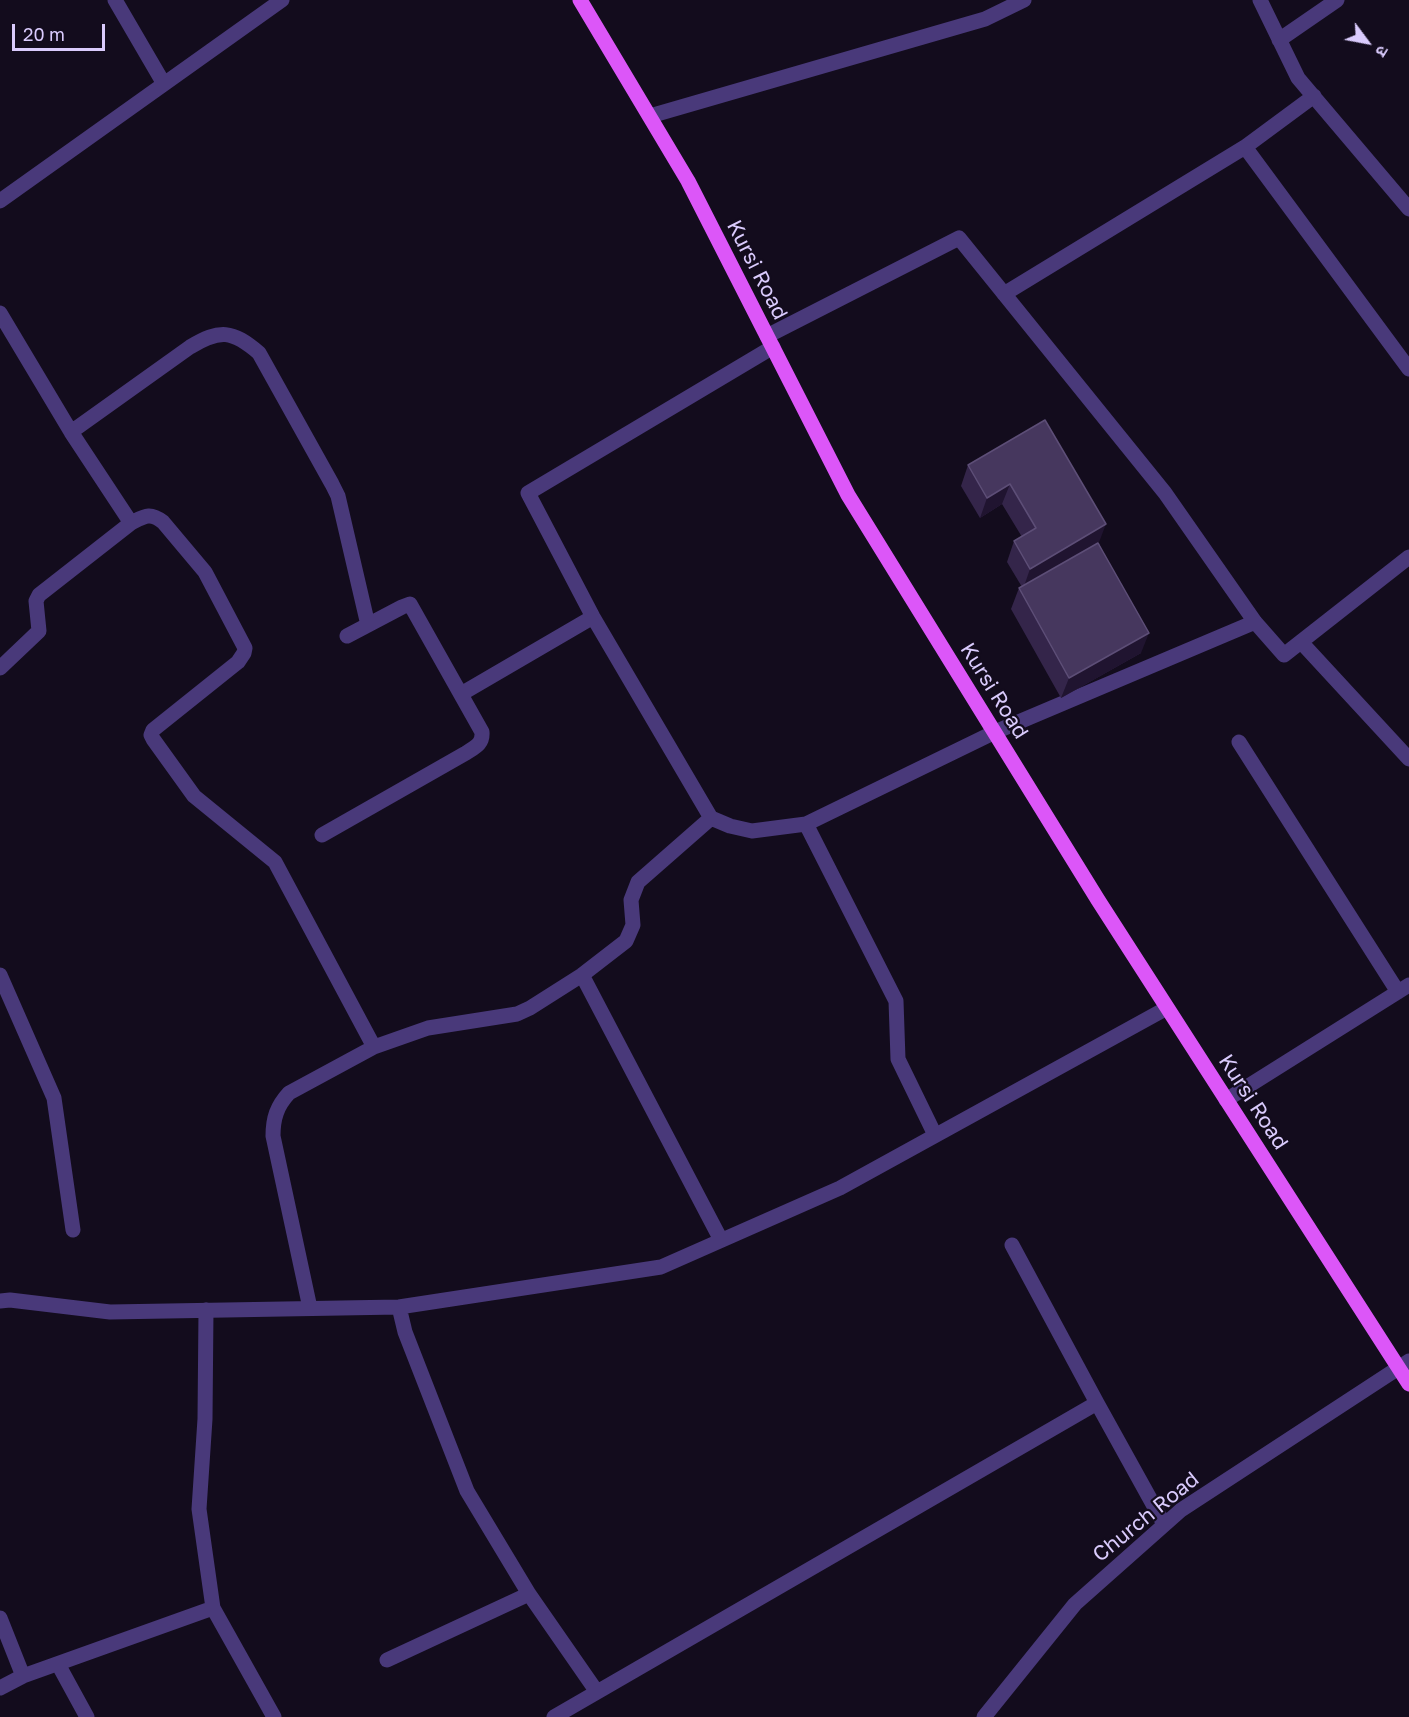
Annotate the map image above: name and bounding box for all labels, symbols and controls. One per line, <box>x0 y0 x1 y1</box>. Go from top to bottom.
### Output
scale bar <box>15 12 108 50</box>
north arrow <box>1337 12 1397 72</box>
text: 20 m <box>23 23 65 45</box>
text: उ <box>1371 42 1393 61</box>
street label: Kursi Road <box>721 216 793 324</box>
street label: Kursi Road <box>955 638 1033 744</box>
street label: Kursi Road <box>1213 1050 1293 1154</box>
street label: Church Road <box>1088 1467 1204 1567</box>

